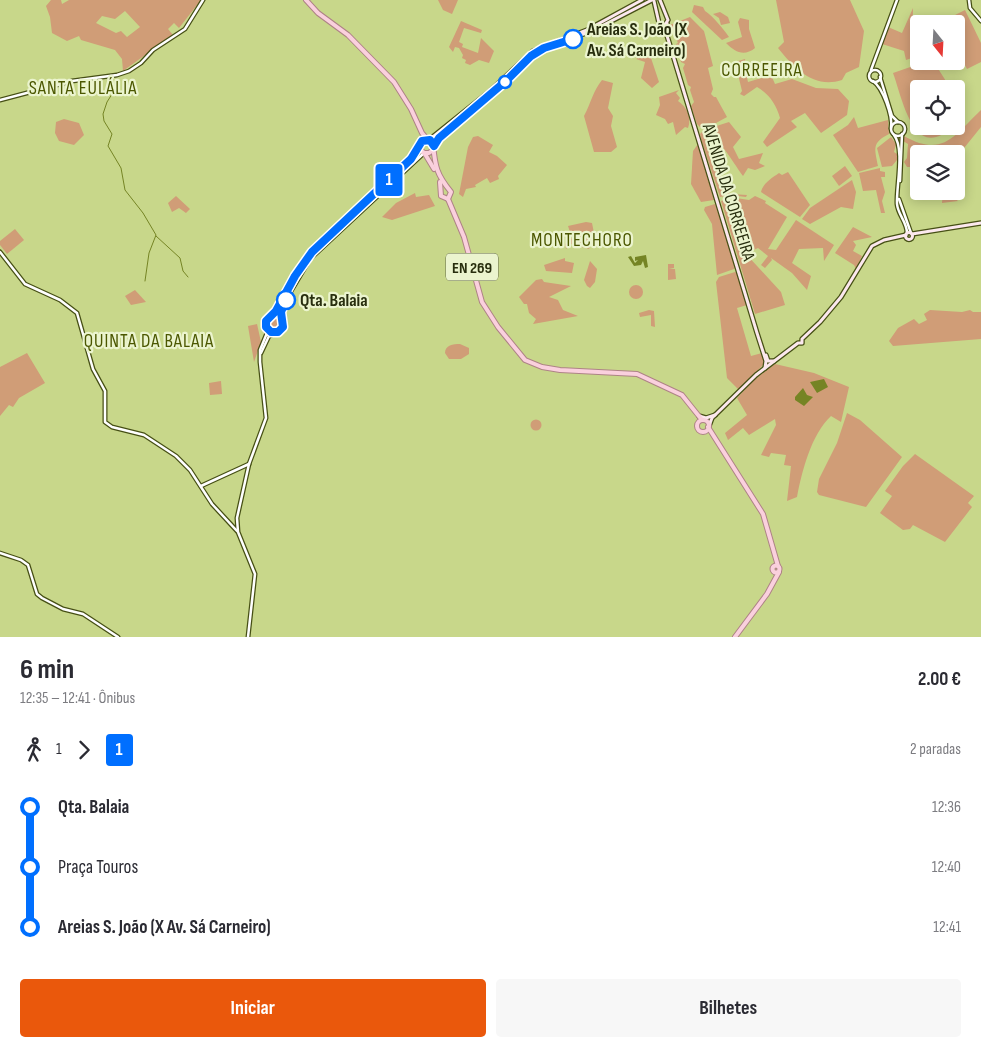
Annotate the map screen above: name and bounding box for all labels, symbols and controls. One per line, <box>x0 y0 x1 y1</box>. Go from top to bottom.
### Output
north arrow <box>910 15 965 70</box>
map controls <box>910 15 965 200</box>
place label: Areias S. João (X Av. Sá Carneiro) <box>586 19 688 61</box>
marker: Areias S. João (X Av. Sá Carneiro) <box>563 29 583 49</box>
district label: CORREEIRA <box>721 59 803 82</box>
unlabelled marker <box>498 75 512 89</box>
district label: SANTA EULÁLIA <box>29 77 137 100</box>
button: locate <box>910 80 965 135</box>
street label: AVENIDA DA CORREEIRA <box>697 120 759 264</box>
button: layers <box>910 145 965 200</box>
line badge: 1 <box>373 164 405 196</box>
text: 1 <box>385 169 393 190</box>
district label: MONTECHORO <box>531 229 633 252</box>
road number: EN 269 <box>446 253 498 280</box>
marker: Qta. Balaia <box>276 290 296 310</box>
place label: Qta. Balaia <box>300 290 368 311</box>
district label: QUINTA DA BALAIA <box>84 330 214 353</box>
text: 6 min <box>20 653 74 686</box>
text: 2.00 € <box>918 668 961 691</box>
text: 12:35 – 12:41 · Ônibus <box>20 689 135 708</box>
icon: walk <box>20 736 48 764</box>
icon: forward <box>70 736 98 764</box>
text: 1 <box>116 739 123 760</box>
text: 1 <box>56 740 62 759</box>
text: 2 paradas <box>910 740 961 759</box>
text: Qta. Balaia <box>58 796 129 819</box>
text: 12:36 <box>932 798 961 817</box>
text: Praça Touros <box>58 856 138 879</box>
text: 12:40 <box>932 858 961 877</box>
text: Areias S. João (X Av. Sá Carneiro) <box>58 916 271 939</box>
text: 12:41 <box>933 918 961 937</box>
button: Iniciar <box>20 979 486 1037</box>
button: Bilhetes <box>496 979 961 1037</box>

